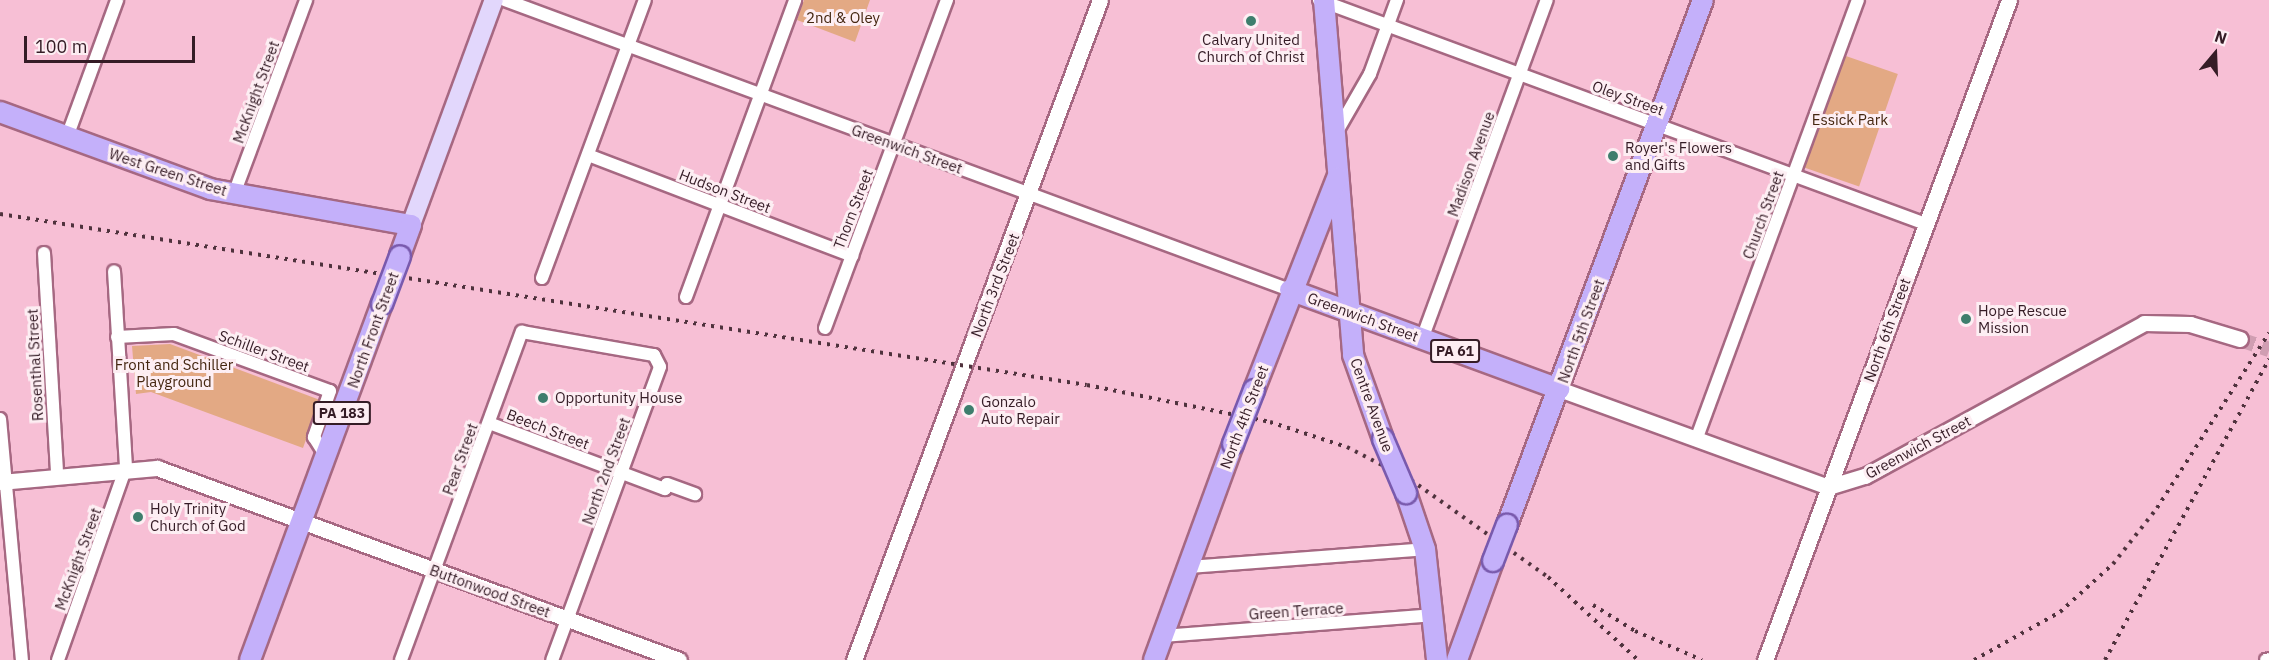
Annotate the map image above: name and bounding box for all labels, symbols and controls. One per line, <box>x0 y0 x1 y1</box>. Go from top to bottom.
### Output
park label: 2nd & Oley <box>806 9 880 27</box>
marker: Calvary United Church of Christ <box>1244 14 1258 28</box>
scale bar <box>27 24 198 62</box>
north arrow <box>2185 24 2245 84</box>
text: N <box>2212 26 2230 48</box>
place label: Calvary United Church of Christ <box>1197 30 1305 65</box>
text: 100 m <box>35 35 87 58</box>
street label: McKnight Street <box>229 38 283 146</box>
street label: Oley Street <box>1590 77 1666 119</box>
street label: Madison Avenue <box>1444 109 1498 219</box>
park label: Essick Park <box>1812 111 1888 129</box>
street label: Greenwich Street <box>849 121 965 177</box>
place label: Royer's Flowers and Gifts <box>1625 138 1732 173</box>
street label: West Green Street <box>107 144 229 200</box>
marker: Royer's Flowers and Gifts <box>1606 149 1620 163</box>
street label: Hudson Street <box>677 165 773 217</box>
street label: Thorn Street <box>830 166 876 252</box>
street label: Church Street <box>1739 168 1787 262</box>
street label: North 3rd Street <box>967 231 1023 339</box>
street label: North Front Street <box>344 269 402 391</box>
street label: North 6th Street <box>1860 276 1914 384</box>
street label: North 5th Street <box>1554 277 1608 385</box>
street label: Greenwich Street <box>1305 289 1421 345</box>
place label: Hope Rescue Mission <box>1978 301 2067 336</box>
street label: Rosenthal Street <box>23 308 47 422</box>
marker: Hope Rescue Mission <box>1959 312 1973 326</box>
street label: Schiller Street <box>216 326 312 376</box>
road number: PA 61 <box>1430 340 1480 362</box>
park label: Front and Schiller Playground <box>115 355 233 390</box>
street label: Centre Avenue <box>1347 356 1397 454</box>
street label: North 4th Street <box>1216 363 1272 471</box>
place label: Opportunity House <box>555 389 682 407</box>
marker: Opportunity House <box>536 391 550 405</box>
place label: Gonzalo Auto Repair <box>981 392 1060 427</box>
road number: PA 183 <box>312 402 372 424</box>
marker: Gonzalo Auto Repair <box>962 403 976 417</box>
street label: Beech Street <box>504 405 592 453</box>
street label: Greenwich Street <box>1862 412 1974 482</box>
street label: North 2nd Street <box>578 415 634 527</box>
street label: Pear Street <box>439 421 481 497</box>
place label: Holy Trinity Church of God <box>150 499 246 534</box>
street label: McKnight Street <box>51 505 105 613</box>
marker: Holy Trinity Church of God <box>131 510 145 524</box>
street label: Buttonwood Street <box>427 561 553 621</box>
street label: Green Terrace <box>1248 599 1344 623</box>

